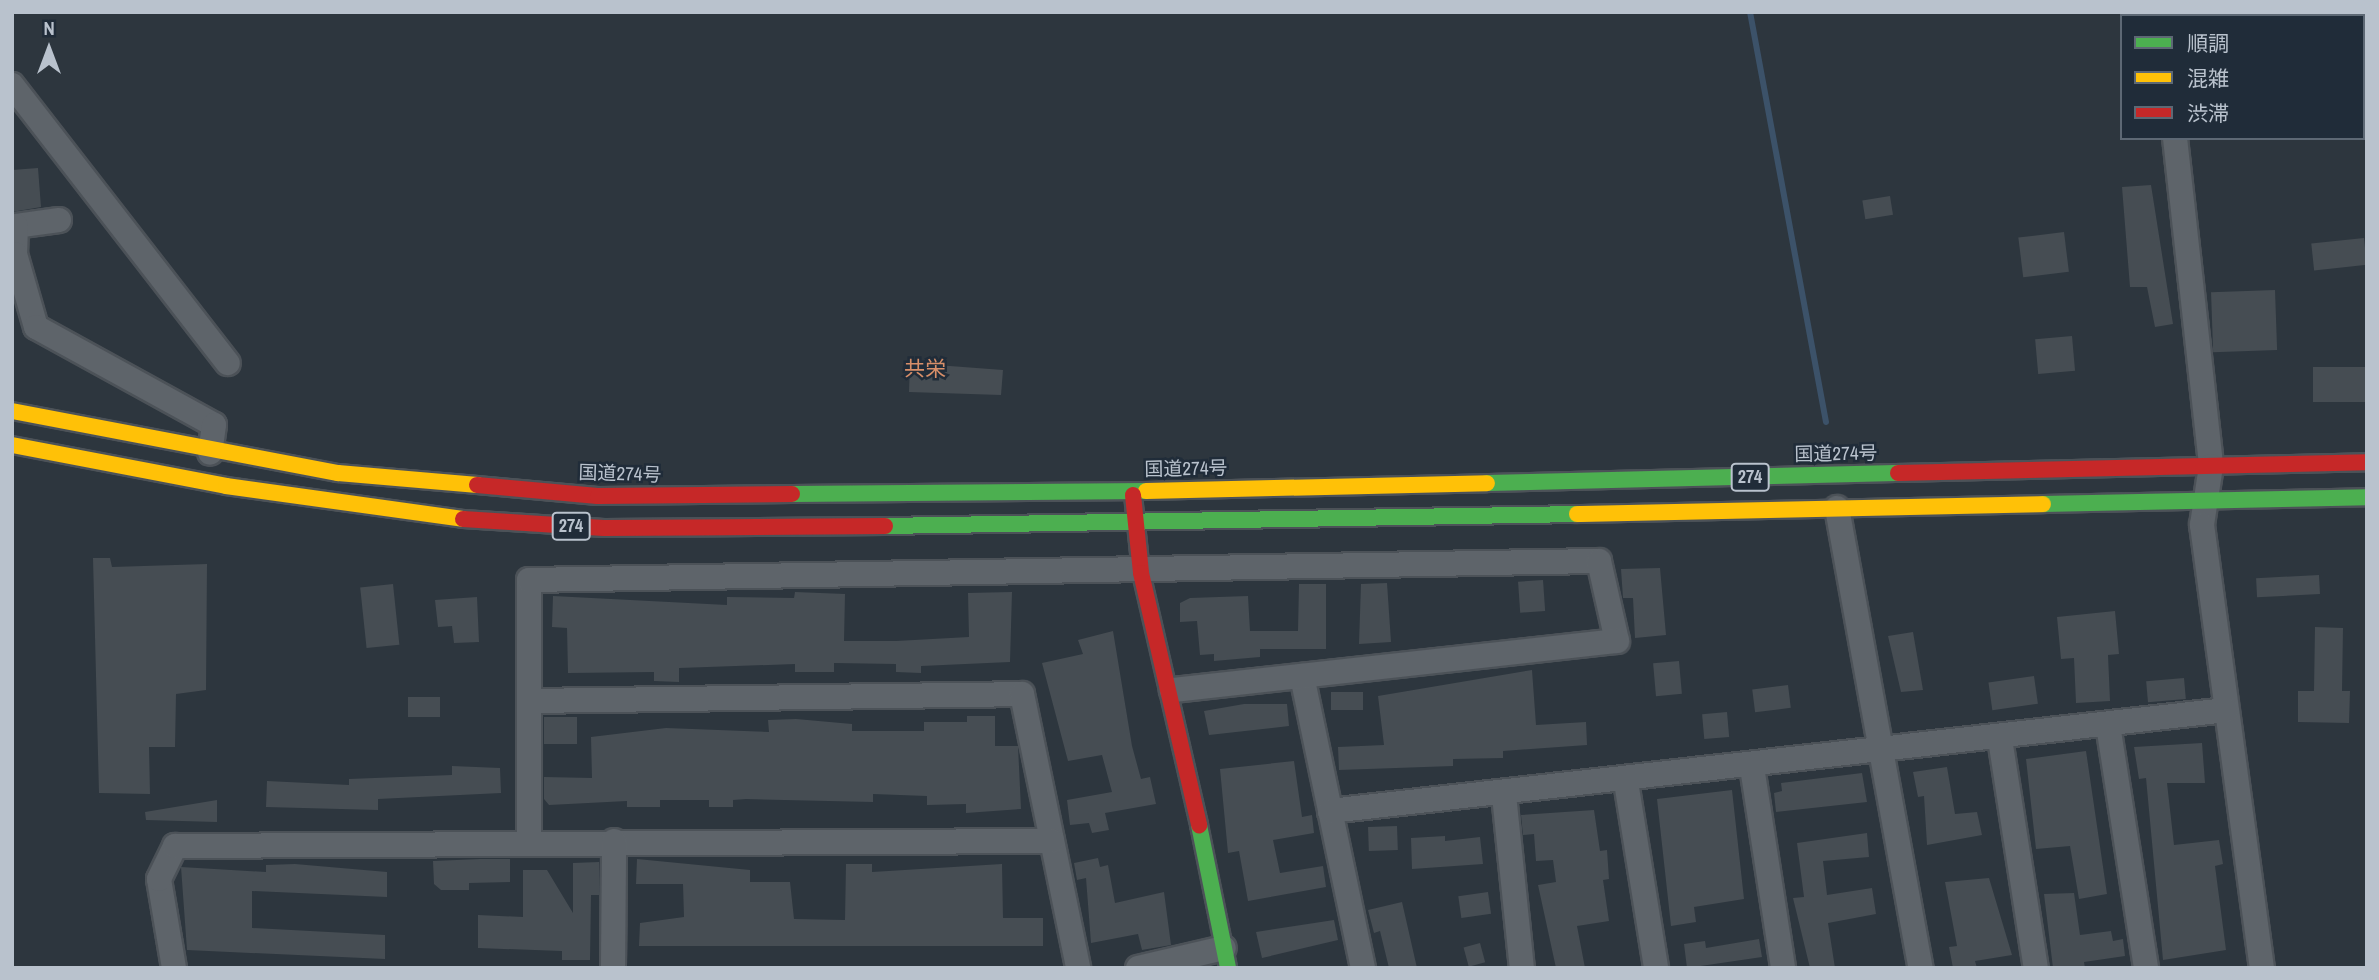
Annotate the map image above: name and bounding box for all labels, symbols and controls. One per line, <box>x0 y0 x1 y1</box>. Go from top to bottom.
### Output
north arrow <box>14 14 84 84</box>
legend <box>2120 14 2365 140</box>
text: N <box>43 15 55 41</box>
text: 順調 <box>2187 29 2229 58</box>
text: 混雑 <box>2187 64 2229 93</box>
text: 渋滞 <box>2187 99 2229 128</box>
district label: 共栄 <box>904 356 946 382</box>
street label: 国道274号 <box>1794 442 1878 466</box>
street label: 国道274号 <box>1144 457 1228 481</box>
street label: 国道274号 <box>578 461 662 487</box>
road number: 274 <box>1729 462 1771 491</box>
road number: 274 <box>550 512 592 540</box>

